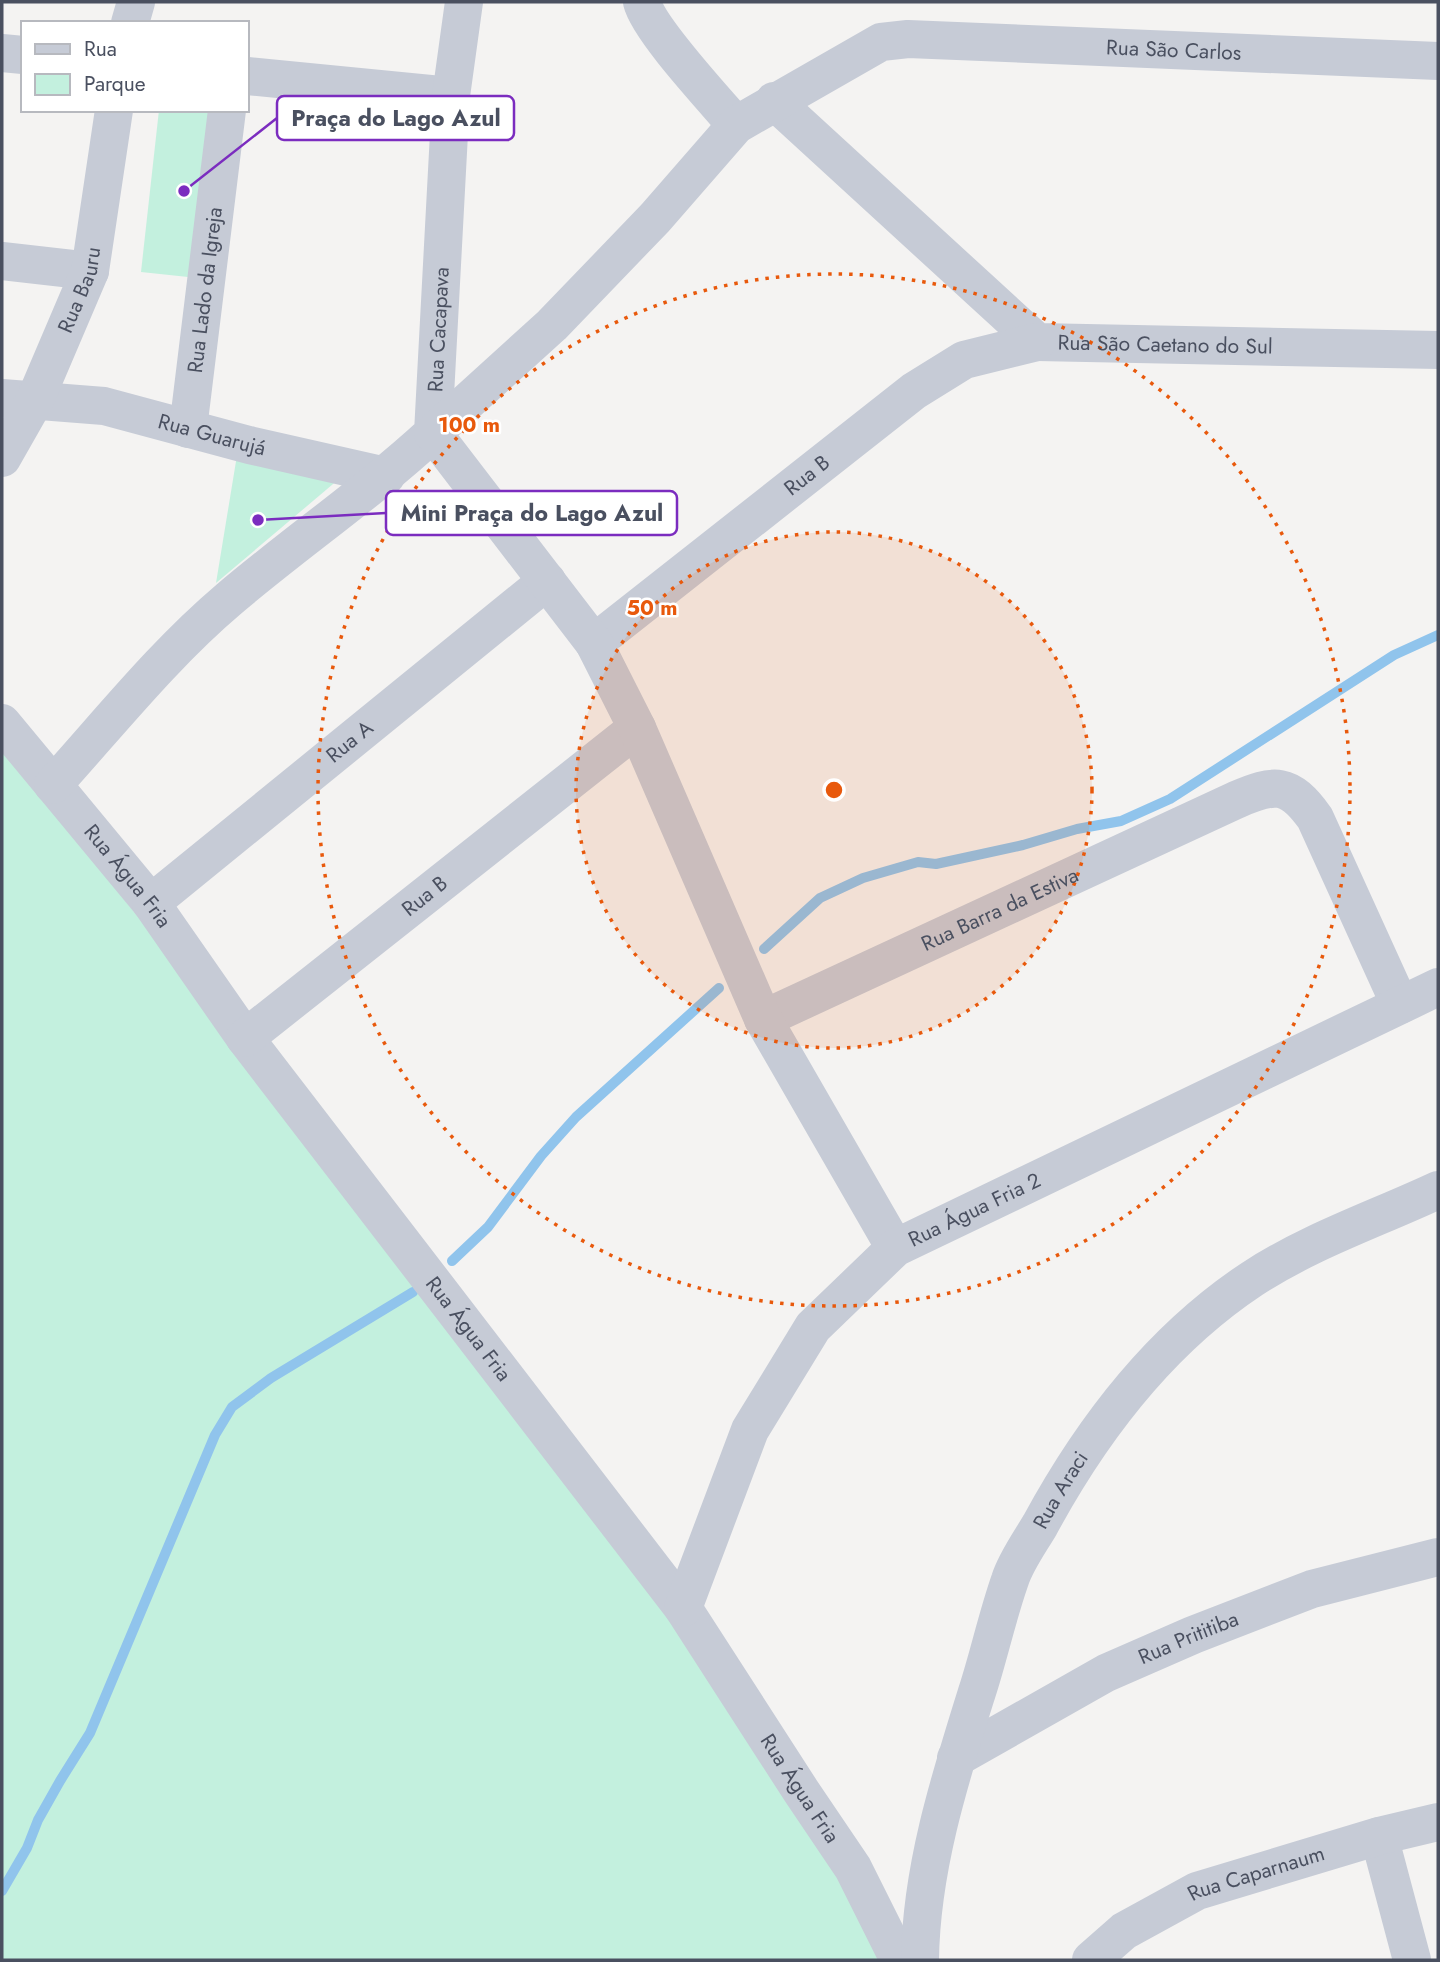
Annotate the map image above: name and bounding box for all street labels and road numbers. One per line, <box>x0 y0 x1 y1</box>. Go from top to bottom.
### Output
street label: Rua São Carlos <box>1106 32 1242 68</box>
street label: Rua Lado da Igreja <box>180 205 230 375</box>
street label: Rua Bauru <box>50 245 108 338</box>
street label: Rua Cacapava <box>420 266 457 393</box>
street label: Rua São Caetano do Sul <box>1057 327 1273 362</box>
street label: Rua Guarujá <box>155 406 269 463</box>
street label: Rua B <box>778 448 836 503</box>
street label: Rua A <box>320 713 380 770</box>
street label: Rua Água Fria <box>77 818 179 934</box>
street label: Rua Barra da Estiva <box>916 860 1083 959</box>
street label: Rua B <box>395 868 454 924</box>
street label: Rua Água Fria 2 <box>903 1165 1046 1254</box>
street label: Rua Água Fria <box>418 1270 519 1388</box>
street label: Rua Araci <box>1026 1445 1095 1534</box>
street label: Rua Prititiba <box>1133 1604 1243 1672</box>
street label: Rua Água Fria <box>753 1728 847 1849</box>
street label: Rua Caparnaum <box>1182 1838 1328 1908</box>

